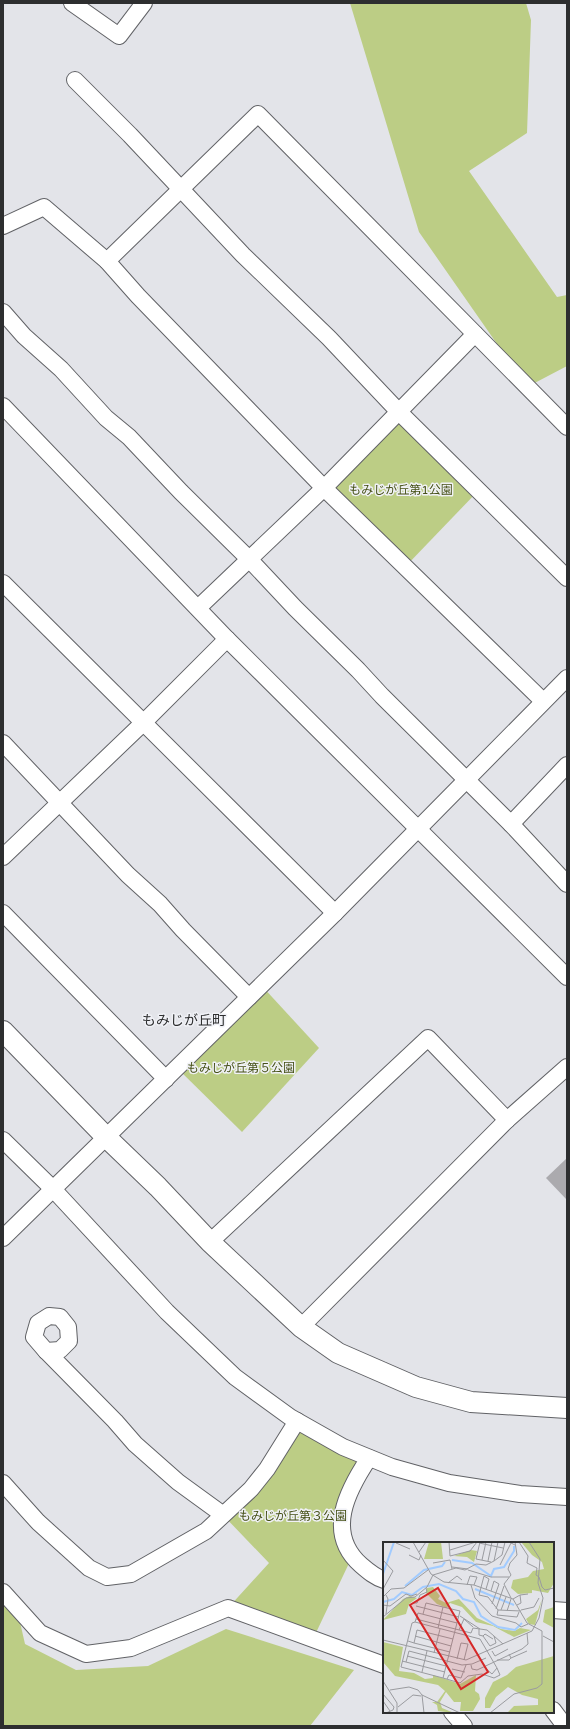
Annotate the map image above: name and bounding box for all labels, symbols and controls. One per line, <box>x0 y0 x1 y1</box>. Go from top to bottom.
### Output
park label: もみじが丘第1公園 <box>349 483 453 497</box>
district label: もみじが丘町 <box>142 1012 226 1029</box>
park label: もみじが丘第５公園 <box>187 1061 295 1075</box>
park label: もみじが丘第３公園 <box>239 1509 347 1523</box>
inset map <box>383 1542 554 1713</box>

